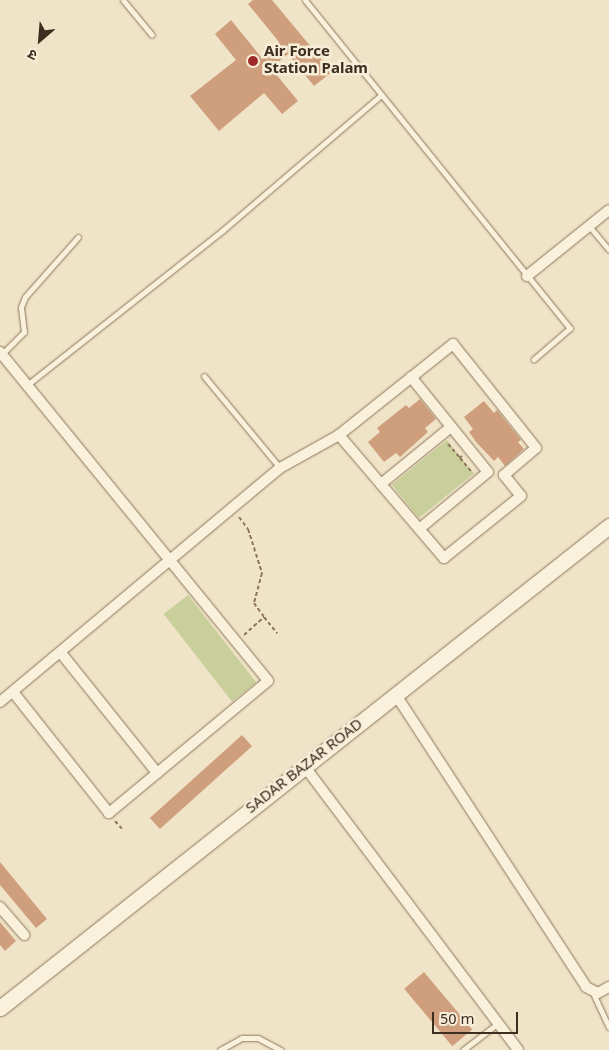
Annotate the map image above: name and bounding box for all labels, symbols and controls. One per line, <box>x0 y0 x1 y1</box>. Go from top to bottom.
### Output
north arrow <box>15 15 65 65</box>
text: उ <box>25 43 41 64</box>
place label: Air Force Station Palam <box>264 43 368 78</box>
marker: Air Force Station Palam <box>246 54 260 68</box>
street label: SADAR BAZAR ROAD <box>243 716 367 818</box>
scale bar <box>434 1002 520 1034</box>
text: 50 m <box>440 1011 474 1030</box>

